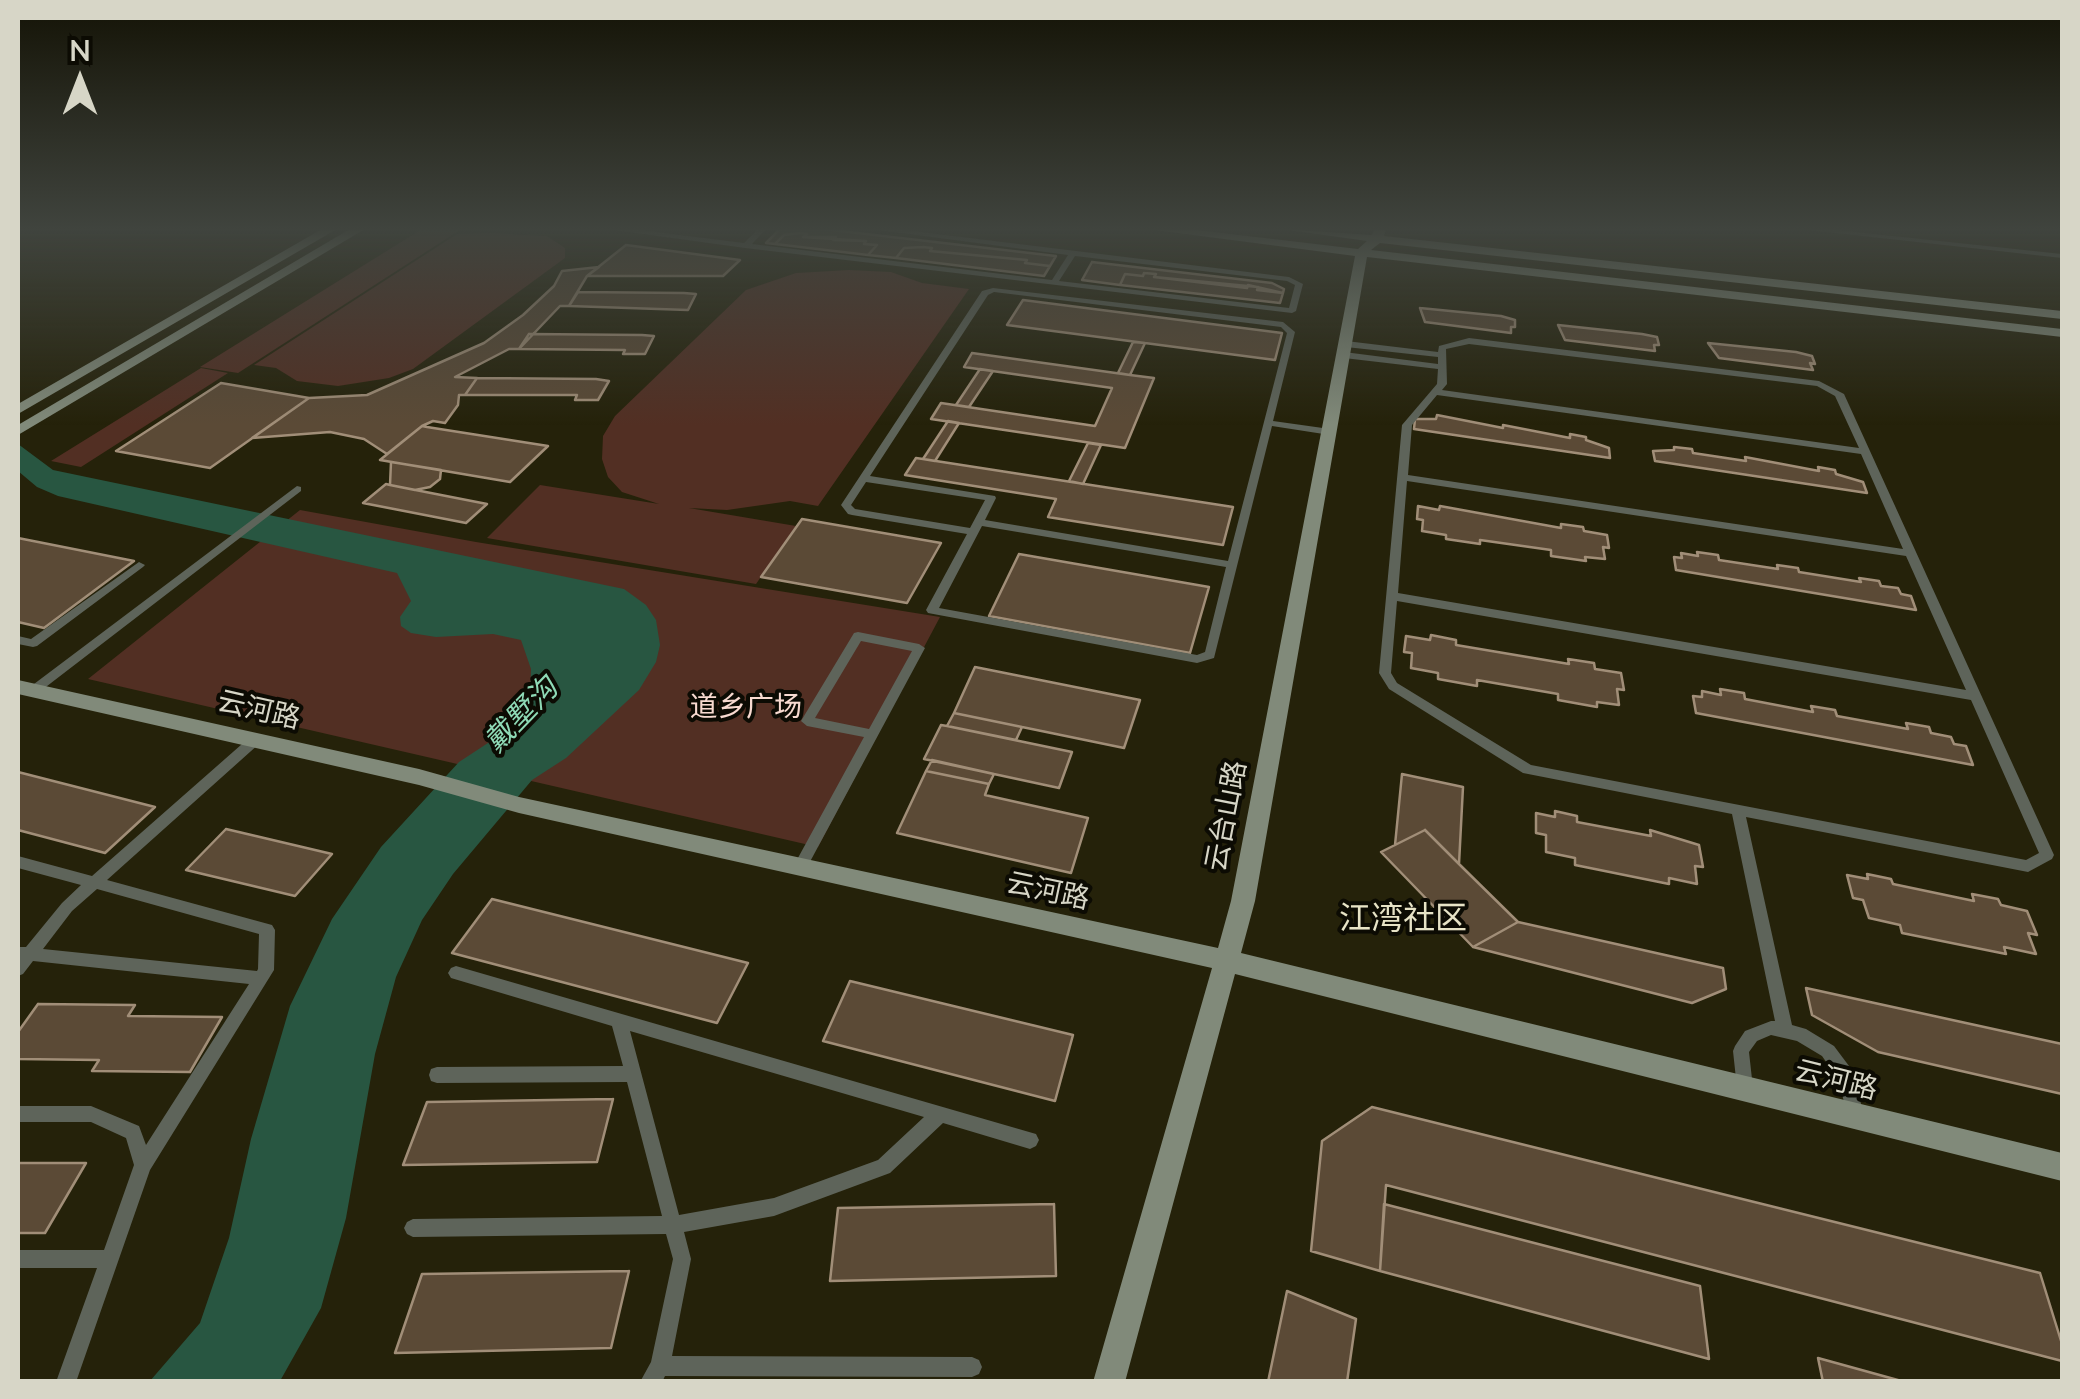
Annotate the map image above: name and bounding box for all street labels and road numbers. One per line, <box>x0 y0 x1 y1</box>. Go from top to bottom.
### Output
street label: 云河路 <box>214 684 304 736</box>
street label: 云台山路 <box>1199 758 1253 874</box>
street label: 云河路 <box>1003 866 1093 916</box>
street label: 云河路 <box>1791 1054 1881 1106</box>

